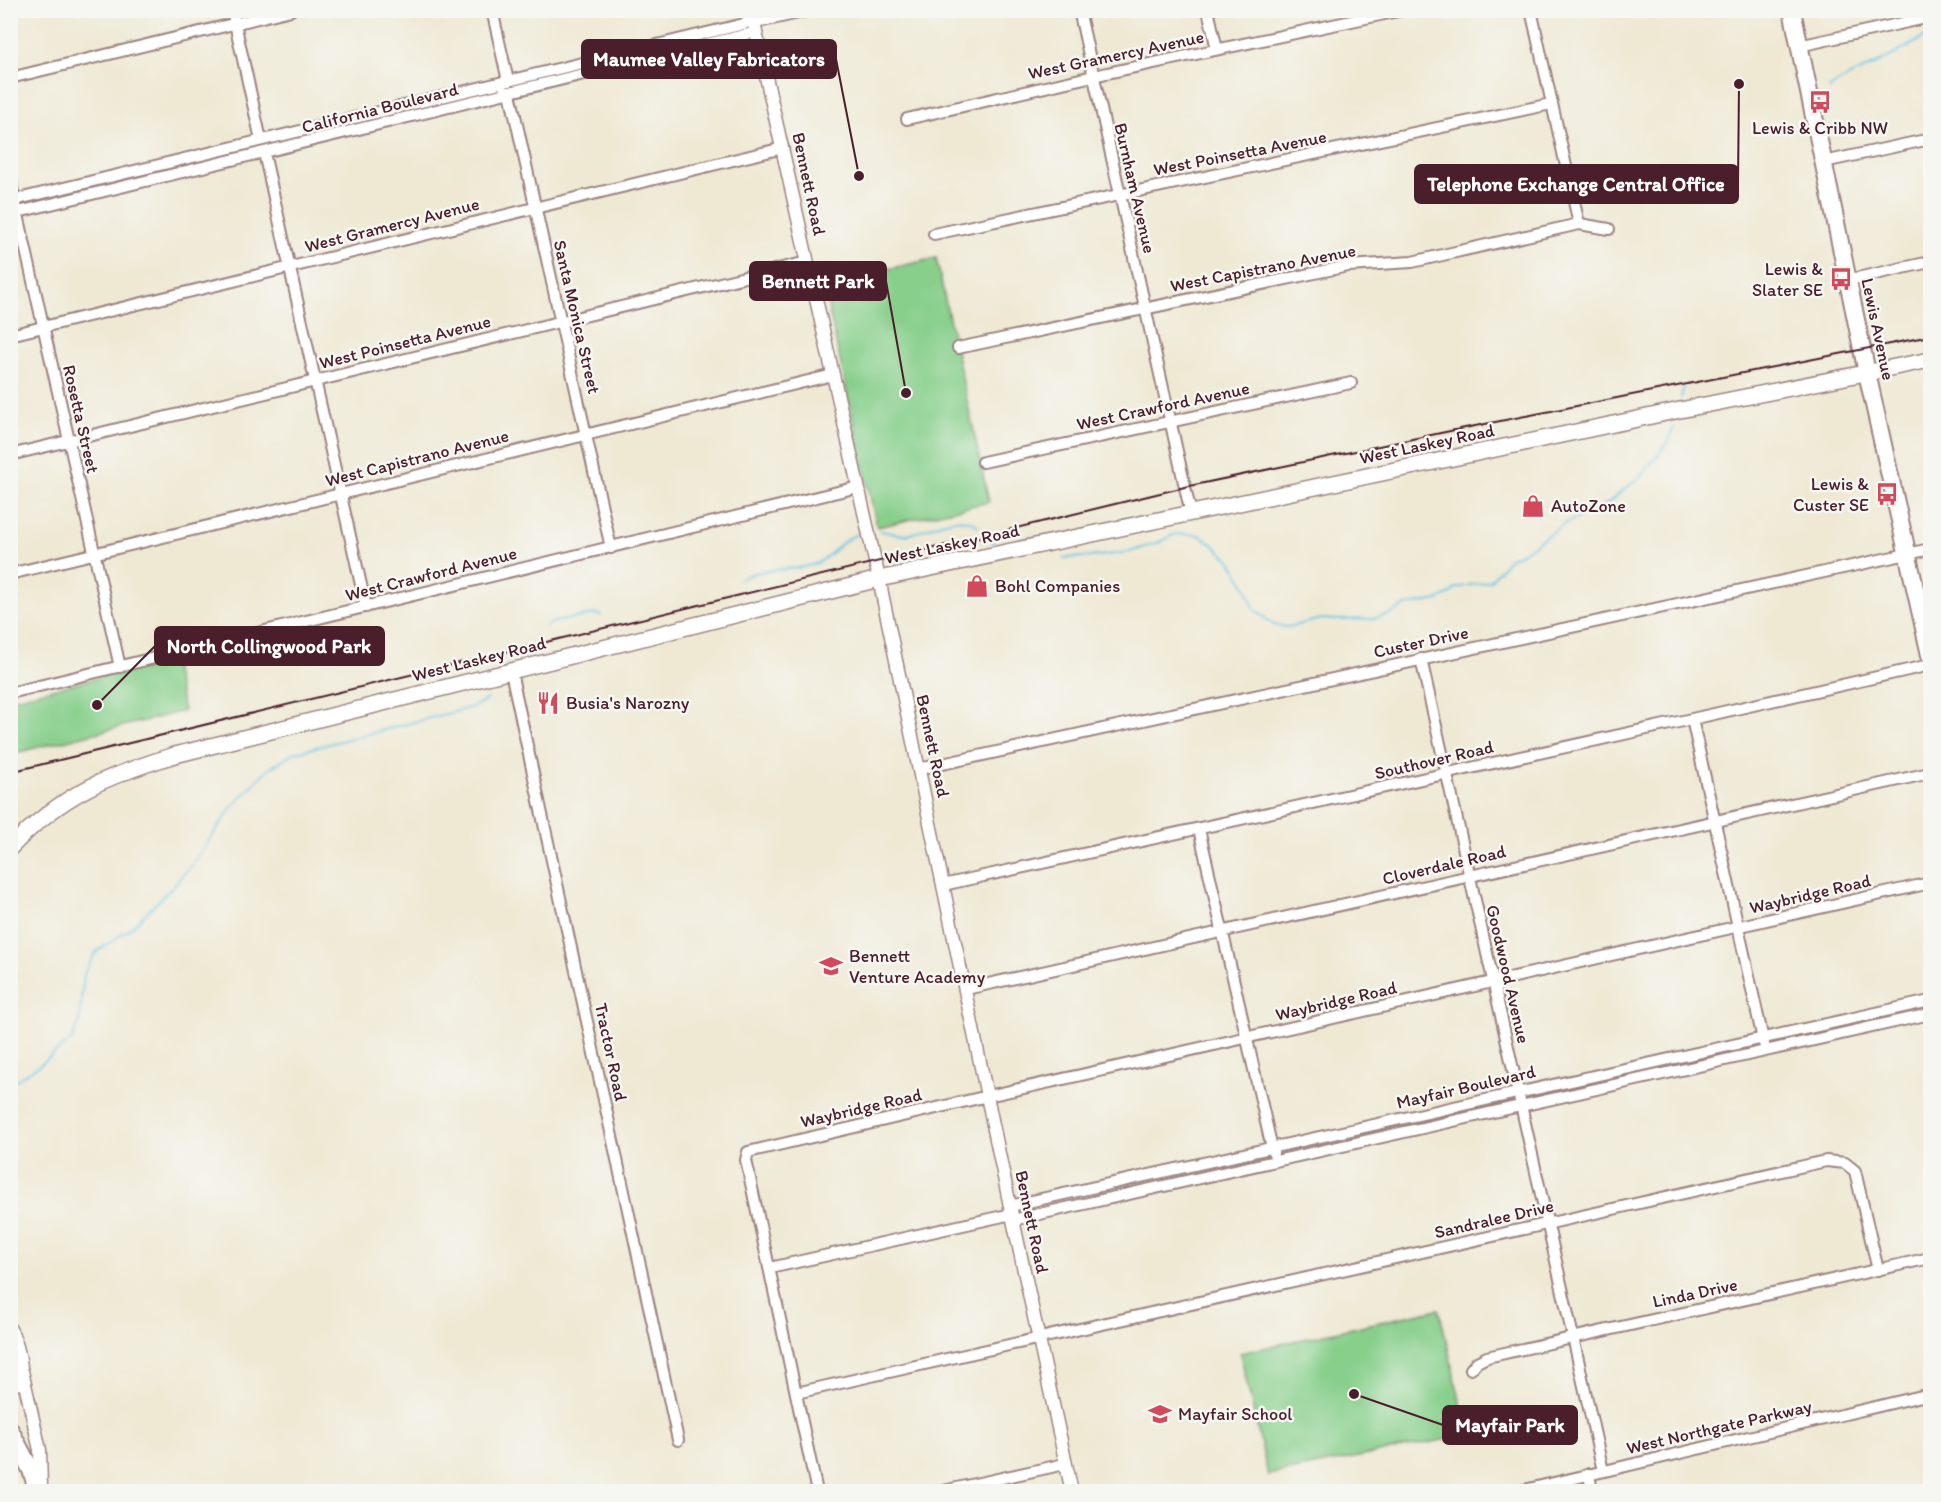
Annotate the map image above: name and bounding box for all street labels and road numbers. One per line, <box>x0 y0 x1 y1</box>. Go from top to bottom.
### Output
street label: West Gramercy Avenue <box>1026 26 1206 84</box>
street label: California Boulevard <box>299 78 461 138</box>
street label: Burnham Avenue <box>1109 121 1161 255</box>
street label: West Poinsetta Avenue <box>1152 125 1328 181</box>
street label: Bennett Road <box>787 130 831 238</box>
street label: West Gramercy Avenue <box>302 193 482 257</box>
street label: Santa Monica Street <box>549 238 605 396</box>
street label: West Capistrano Avenue <box>1168 239 1358 297</box>
street label: Lewis Avenue <box>1856 276 1900 382</box>
street label: West Poinsetta Avenue <box>317 310 493 374</box>
street label: Rosetta Street <box>58 363 104 476</box>
street label: West Crawford Avenue <box>1075 377 1251 435</box>
street label: West Laskey Road <box>1358 419 1497 469</box>
street label: West Capistrano Avenue <box>323 425 511 491</box>
street label: West Laskey Road <box>883 519 1022 569</box>
street label: West Crawford Avenue <box>343 542 519 606</box>
street label: Custer Drive <box>1372 621 1470 663</box>
street label: West Laskey Road <box>410 632 548 686</box>
street label: Bennett Road <box>911 692 955 800</box>
street label: Southover Road <box>1372 736 1496 784</box>
street label: Cloverdale Road <box>1380 840 1508 890</box>
street label: Waybridge Road <box>1747 869 1873 919</box>
street label: Goodwood Avenue <box>1481 903 1535 1045</box>
street label: Waybridge Road <box>1273 976 1399 1026</box>
street label: Tractor Road <box>590 1001 632 1103</box>
street label: Mayfair Boulevard <box>1394 1060 1538 1114</box>
street label: Waybridge Road <box>798 1083 924 1133</box>
street label: Bennett Road <box>1010 1168 1054 1276</box>
street label: Sandralee Drive <box>1432 1195 1556 1243</box>
street label: Linda Drive <box>1650 1273 1740 1313</box>
street label: West Northgate Parkway <box>1624 1395 1814 1459</box>

